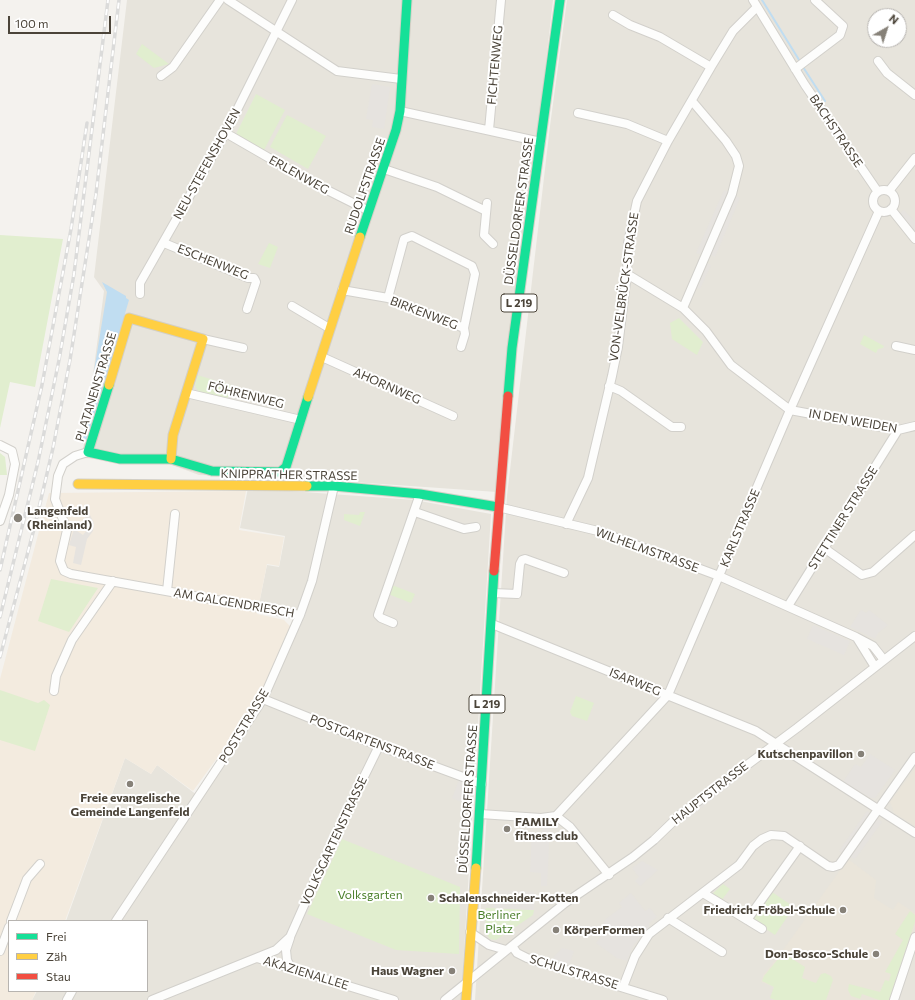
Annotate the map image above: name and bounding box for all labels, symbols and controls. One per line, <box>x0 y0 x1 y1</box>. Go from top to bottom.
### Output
scale bar <box>10 8 113 34</box>
north arrow <box>867 8 907 48</box>
text: N <box>887 11 902 27</box>
text: 100 m <box>15 16 49 30</box>
street label: FICHTENWEG <box>484 25 506 105</box>
street label: BACHSTRASSE <box>806 92 866 170</box>
street label: NEU-STEFENSHOVEN <box>170 106 244 222</box>
street label: RUDOLFSTRASSE <box>342 136 388 236</box>
street label: DÜSSELDORFER STRASSE <box>502 136 536 286</box>
street label: ERLENWEG <box>266 153 332 197</box>
street label: VON-VELBRÜCK-STRASSE <box>606 211 642 363</box>
street label: ESCHENWEG <box>175 241 251 283</box>
street label: BIRKENWEG <box>388 293 460 333</box>
road number: L 219 <box>501 294 537 312</box>
street label: PLATANENSTRASSE <box>72 330 120 444</box>
street label: AHORNWEG <box>351 365 423 407</box>
street label: FÖHRENWEG <box>206 379 286 411</box>
street label: IN DEN WEIDEN <box>808 406 898 436</box>
street label: STETTINER STRASSE <box>805 464 881 572</box>
street label: KNIPPRATHER STRASSE <box>220 467 358 483</box>
street label: KARLSTRASSE <box>717 487 763 569</box>
place label: Langenfeld (Rheinland) <box>27 504 92 532</box>
marker: Langenfeld (Rheinland) <box>12 512 24 524</box>
street label: WILHELMSTRASSE <box>593 525 701 575</box>
street label: AM GALGENDRIESCH <box>172 585 296 621</box>
street label: ISARWEG <box>607 665 663 699</box>
street label: POSTSTRASSE <box>216 686 272 766</box>
road number: L 219 <box>469 695 505 713</box>
street label: POSTGARTENSTRASSE <box>308 712 436 772</box>
street label: DÜSSELDORFER STRASSE <box>456 724 480 874</box>
place label: Kutschenpavillon <box>758 747 853 761</box>
marker: Kutschenpavillon <box>856 749 866 759</box>
street label: HAUPTSTRASSE <box>669 759 751 827</box>
street label: VOLKSGARTENSTRASSE <box>298 774 370 908</box>
marker: Freie evangelische Gemeinde Langenfeld <box>125 779 135 789</box>
place label: Freie evangelische Gemeinde Langenfeld <box>70 791 190 819</box>
place label: FAMILY fitness club <box>515 815 578 843</box>
marker: FAMILY fitness club <box>502 824 512 834</box>
park label: Volksgarten <box>337 888 403 902</box>
place label: Schalenschneider-Kotten <box>439 891 579 905</box>
marker: Schalenschneider-Kotten <box>426 893 436 903</box>
place label: Friedrich-Fröbel-Schule <box>703 903 835 917</box>
marker: Friedrich-Fröbel-Schule <box>838 905 848 915</box>
park label: Berliner Platz <box>477 908 521 936</box>
legend <box>8 920 148 992</box>
place label: KörperFormen <box>564 923 645 937</box>
marker: KörperFormen <box>551 925 561 935</box>
text: Frei <box>46 929 67 943</box>
place label: Don-Bosco-Schule <box>765 947 868 961</box>
text: Zäh <box>46 949 67 963</box>
marker: Don-Bosco-Schule <box>871 949 881 959</box>
street label: SCHULSTRASSE <box>528 952 620 992</box>
street label: AKAZIENALLEE <box>262 953 350 993</box>
place label: Haus Wagner <box>371 964 444 978</box>
marker: Haus Wagner <box>447 966 457 976</box>
text: Stau <box>46 969 71 983</box>

